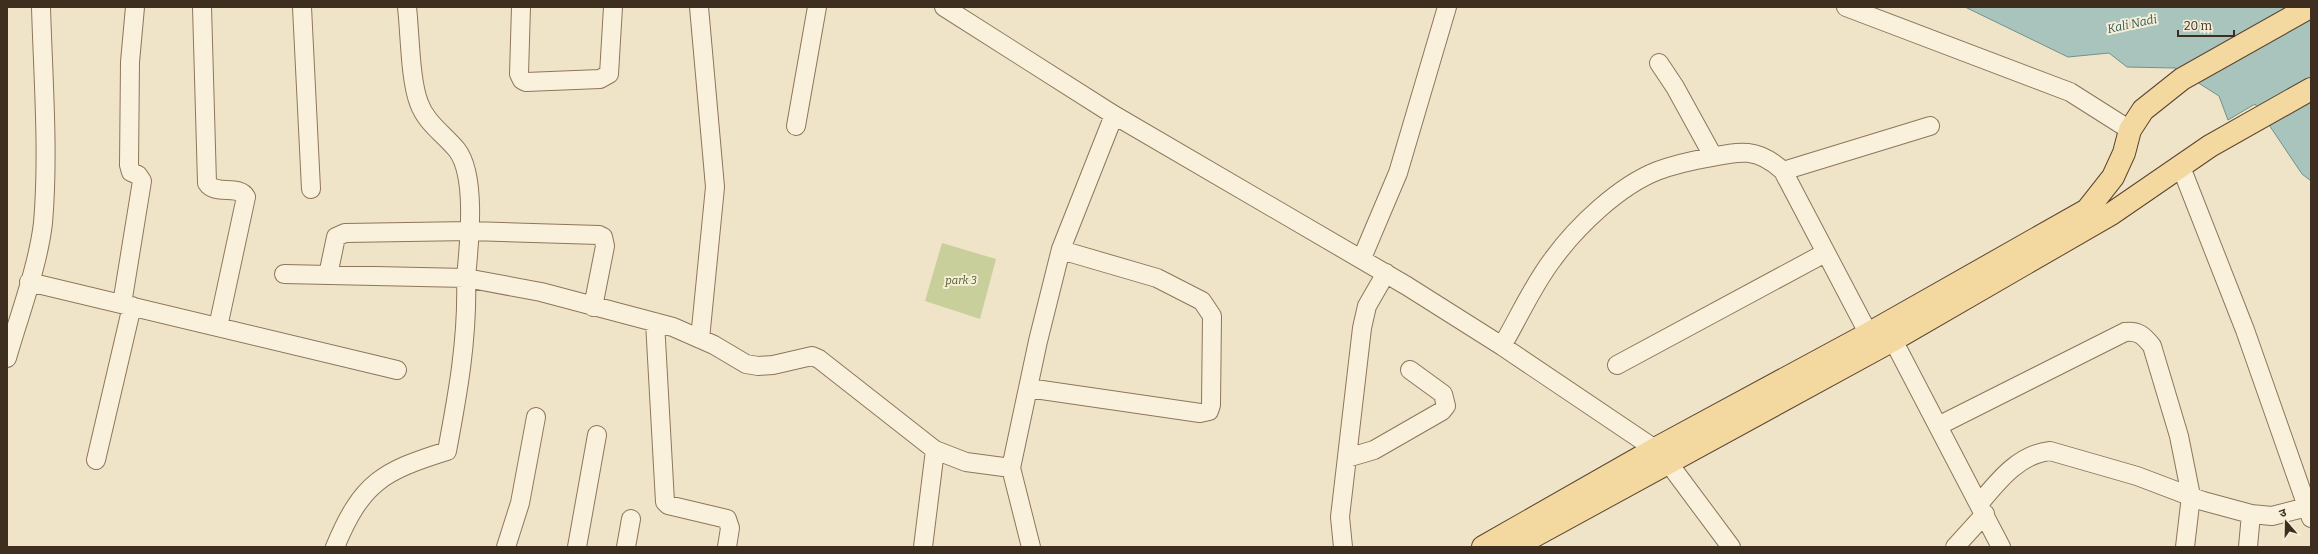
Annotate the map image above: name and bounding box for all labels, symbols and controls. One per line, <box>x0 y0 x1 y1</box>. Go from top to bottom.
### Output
water label: Kali Nadi <box>2106 12 2159 36</box>
scale bar <box>2178 12 2234 38</box>
text: 20 m <box>2184 19 2213 33</box>
park label: park 3 <box>944 274 977 287</box>
north arrow <box>2266 502 2306 542</box>
text: उ <box>2278 506 2289 520</box>

